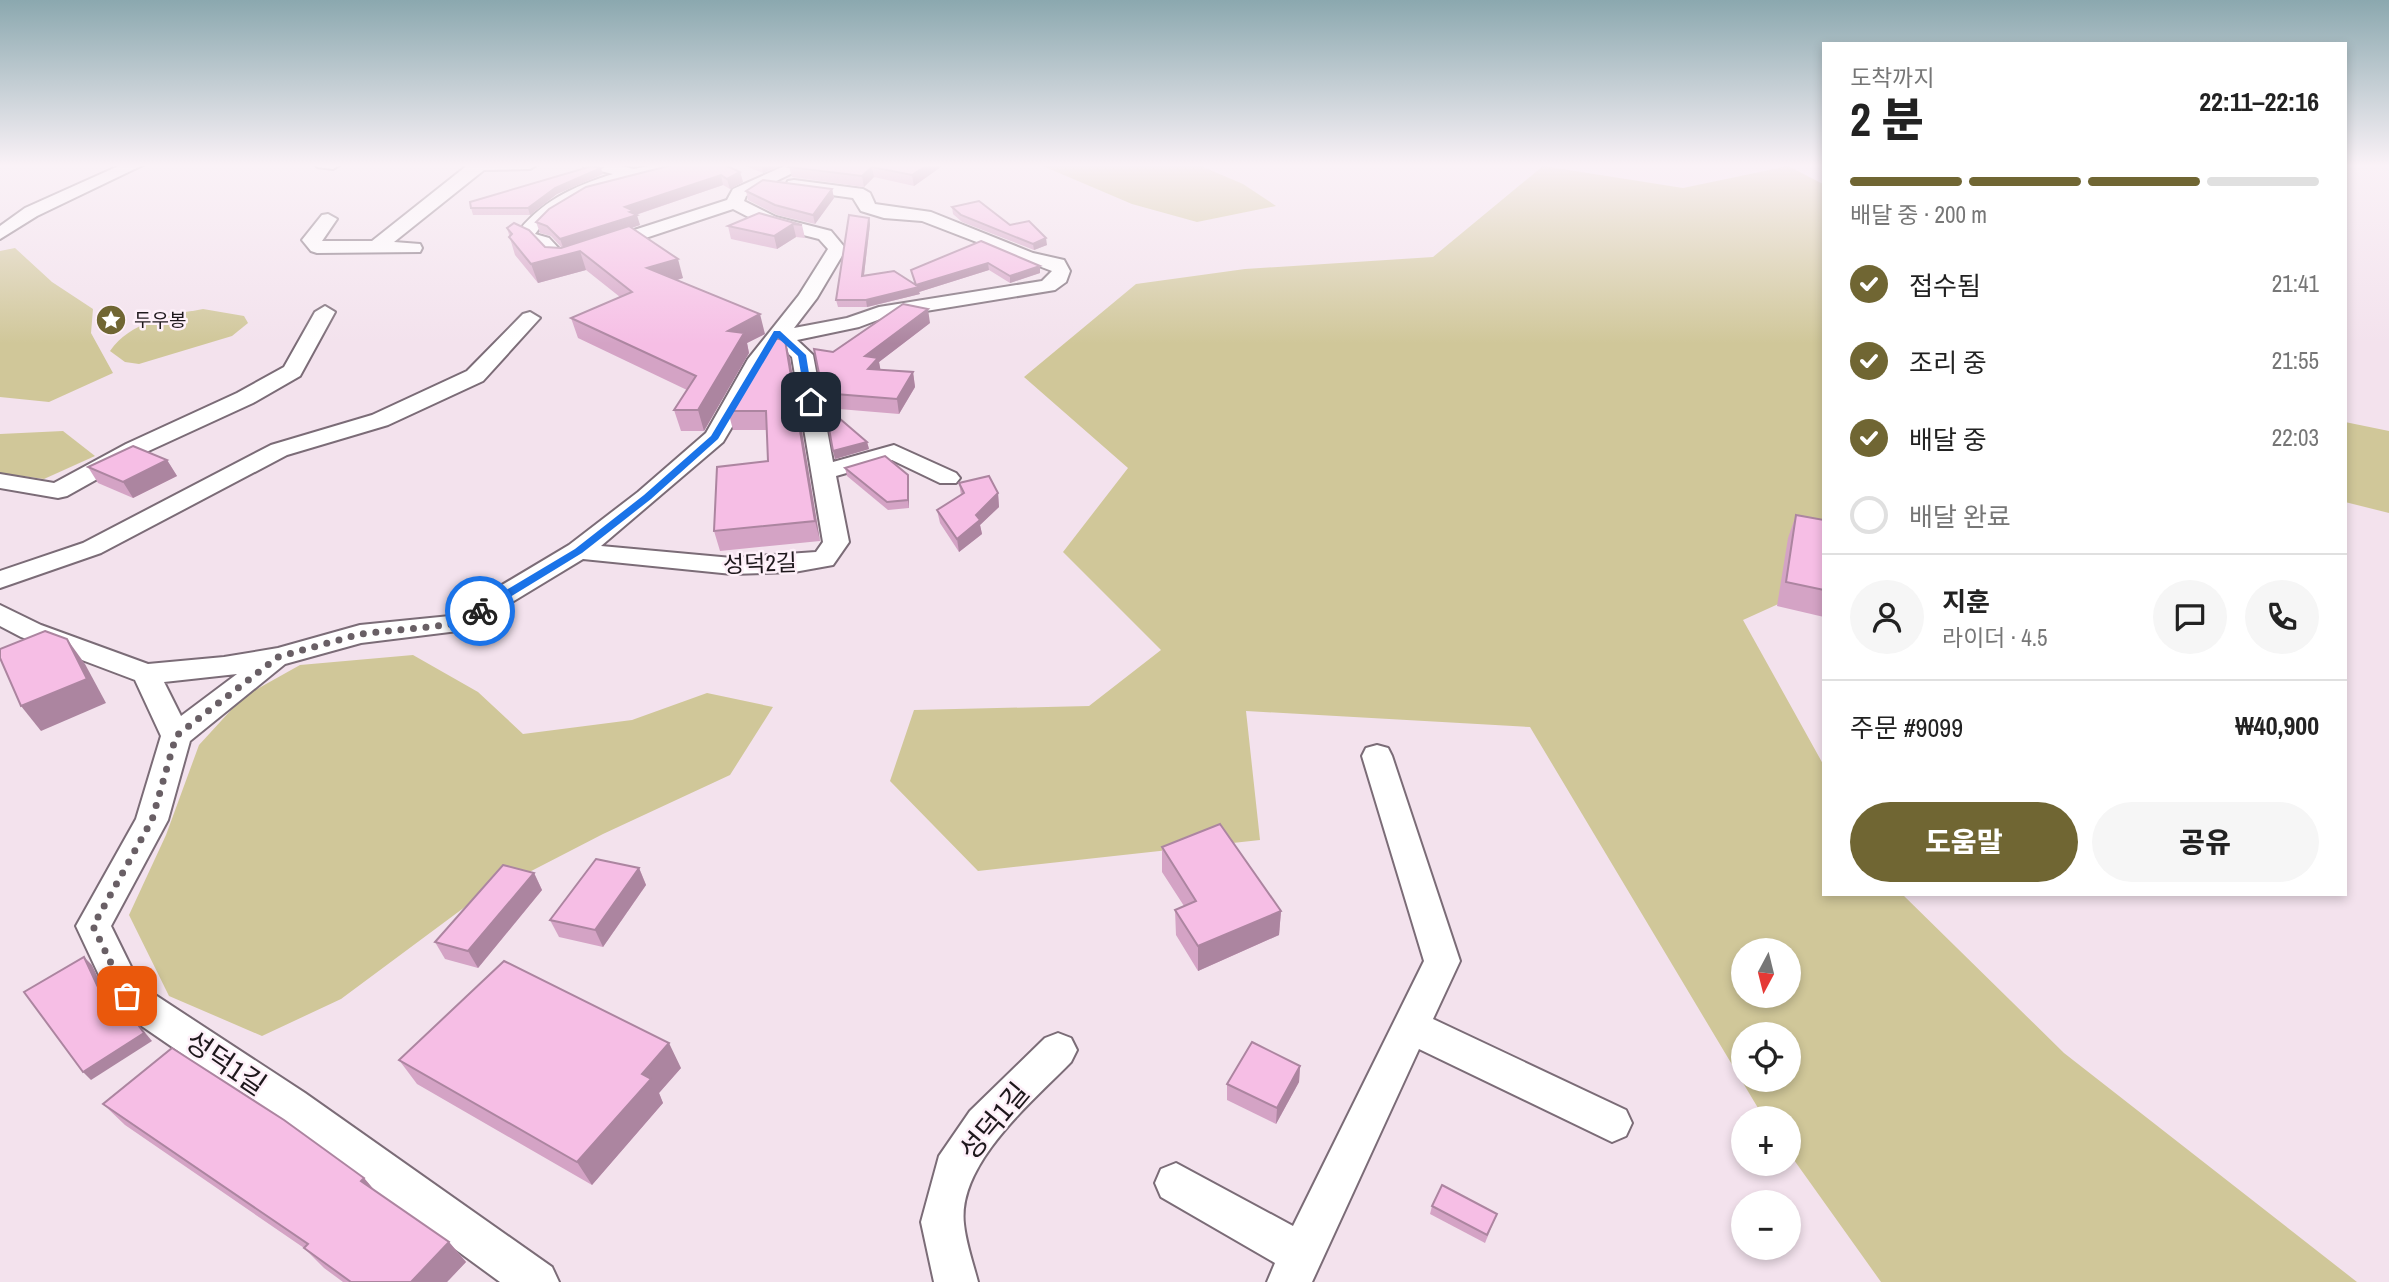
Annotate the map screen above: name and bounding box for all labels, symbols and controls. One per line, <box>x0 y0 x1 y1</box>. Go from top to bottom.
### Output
text: 도착까지 <box>1850 62 1935 93</box>
text: 22:11–22:16 <box>2199 84 2319 119</box>
text: 2 분 <box>1850 88 1924 150</box>
text: 배달 중 · 200 m <box>1850 199 1987 230</box>
icon: check <box>1850 265 1888 303</box>
text: 접수됨 <box>1909 268 1981 303</box>
text: 21:41 <box>2272 268 2319 299</box>
place icon: 두우봉 <box>94 303 128 337</box>
place label: 두우봉 <box>134 307 186 333</box>
icon: check <box>1850 342 1888 380</box>
text: 조리 중 <box>1909 345 1987 380</box>
text: 21:55 <box>2272 345 2319 376</box>
pin <box>781 372 841 432</box>
icon: home <box>792 383 830 421</box>
icon: check <box>1850 419 1888 457</box>
text: 배달 중 <box>1909 422 1987 457</box>
text: 22:03 <box>2272 422 2319 453</box>
text: 배달 완료 <box>1909 499 2011 534</box>
street label: 성덕2길 <box>722 546 798 580</box>
courier <box>445 576 515 646</box>
button: person <box>1850 580 1924 654</box>
button: chat <box>2153 580 2227 654</box>
button: phone <box>2245 580 2319 654</box>
text: 지훈 <box>1942 584 1990 619</box>
icon: bike <box>461 592 499 630</box>
text: 라이더 · 4.5 <box>1942 622 2047 653</box>
text: ₩40,900 <box>2235 708 2319 743</box>
text: 주문 #9099 <box>1850 710 1963 745</box>
button: 도움말 <box>1850 802 2078 882</box>
button: 공유 <box>2092 802 2319 882</box>
north arrow <box>1731 938 1801 1008</box>
map controls <box>1731 938 1801 1260</box>
pin <box>97 966 157 1026</box>
icon: bag <box>108 977 146 1015</box>
street label: 성덕1길 <box>178 1022 274 1104</box>
button: locate <box>1731 1022 1801 1092</box>
street label: 성덕1길 <box>950 1074 1038 1168</box>
button: + <box>1731 1106 1801 1176</box>
button: − <box>1731 1190 1801 1260</box>

